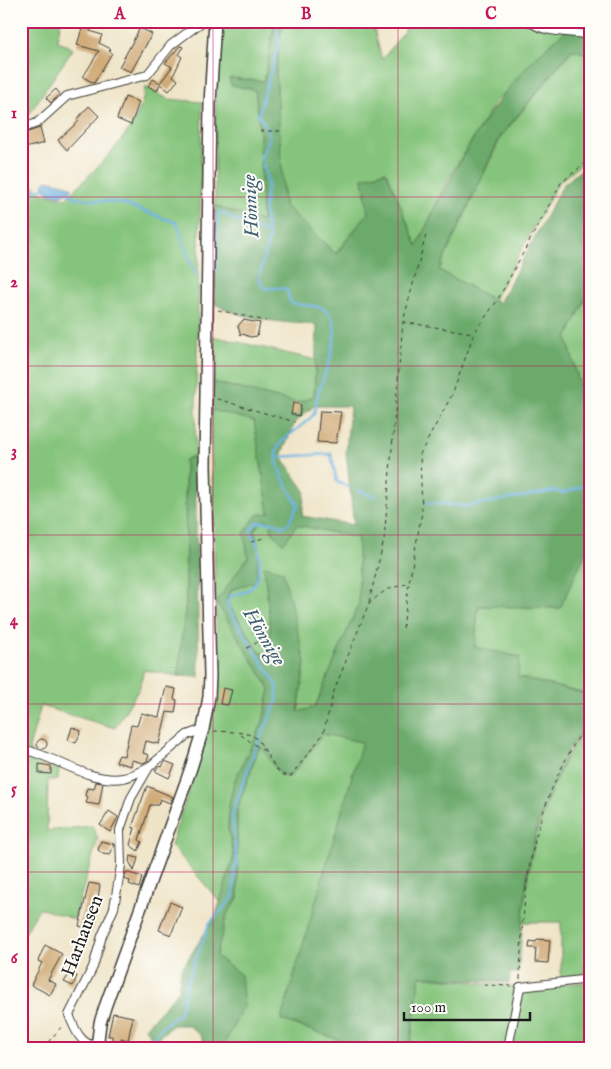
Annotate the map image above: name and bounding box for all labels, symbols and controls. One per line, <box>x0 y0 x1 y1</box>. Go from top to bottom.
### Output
text: A <box>114 5 127 25</box>
text: B <box>301 5 312 25</box>
text: C <box>485 5 497 25</box>
text: 1 <box>11 104 17 124</box>
water label: Hönnige <box>237 173 266 239</box>
text: 2 <box>10 273 18 293</box>
text: 3 <box>11 442 17 462</box>
water label: Hönnige <box>236 603 291 671</box>
text: 4 <box>10 611 19 631</box>
text: 5 <box>11 780 17 800</box>
street label: Harhausen <box>57 892 109 980</box>
text: 6 <box>11 949 19 969</box>
scale bar <box>404 989 530 1021</box>
text: 100 m <box>411 998 447 1017</box>

